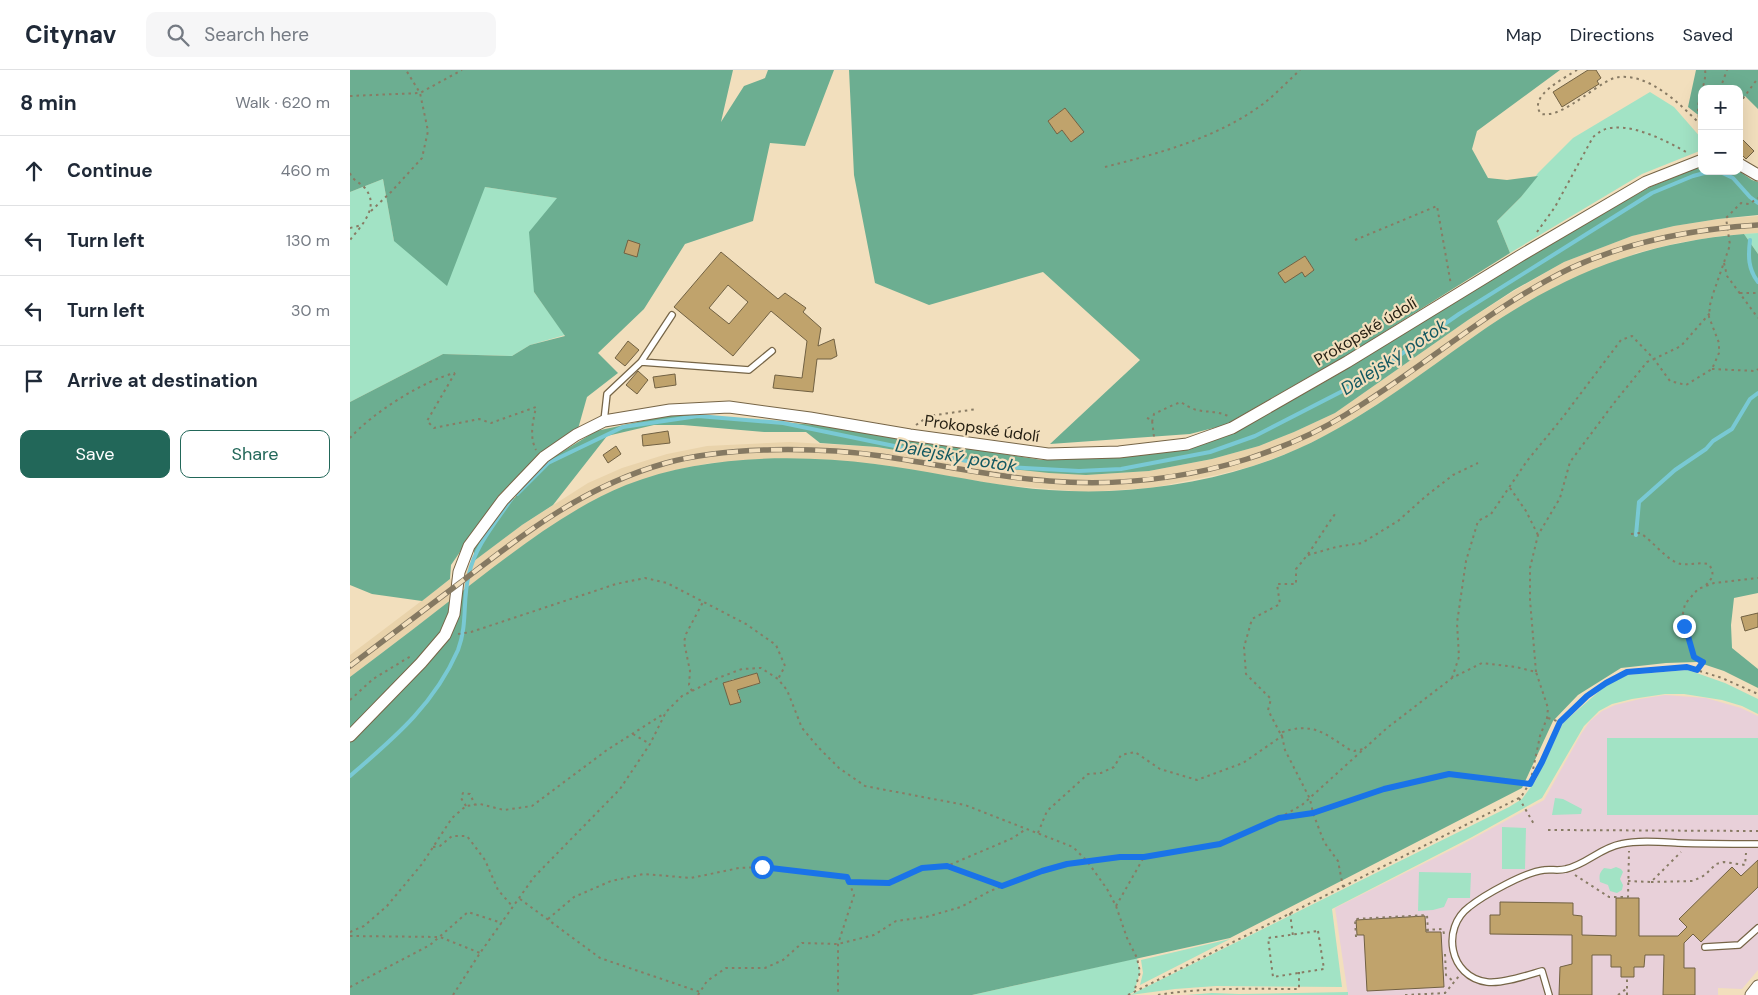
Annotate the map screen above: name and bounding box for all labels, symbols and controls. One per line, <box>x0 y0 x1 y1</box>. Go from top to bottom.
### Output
search box <box>146 12 496 57</box>
text: Citynav <box>25 19 116 50</box>
icon: search <box>164 21 192 49</box>
text: Search here <box>204 22 309 47</box>
text: Map <box>1506 23 1542 47</box>
text: Directions <box>1570 23 1655 47</box>
text: Saved <box>1683 23 1733 47</box>
map controls <box>1698 85 1743 175</box>
button: + <box>1698 85 1743 130</box>
text: 8 min <box>20 89 77 117</box>
text: Walk · 620 m <box>235 92 330 113</box>
button: − <box>1698 130 1743 175</box>
icon: ahead <box>20 157 48 185</box>
text: Continue <box>67 158 153 183</box>
text: 460 m <box>281 160 330 181</box>
icon: left <box>20 227 48 255</box>
text: Turn left <box>67 228 145 253</box>
text: 130 m <box>286 230 330 251</box>
street label: Prokopské údolí <box>1310 292 1421 370</box>
icon: left <box>20 297 48 325</box>
text: Turn left <box>67 298 145 323</box>
text: 30 m <box>291 300 330 321</box>
water label: Dalejský potok <box>1336 313 1453 401</box>
icon: arrive <box>20 367 48 395</box>
text: Arrive at destination <box>67 368 258 393</box>
street label: Prokopské údolí <box>923 410 1041 447</box>
button: Save <box>20 430 170 478</box>
button: Share <box>180 430 330 478</box>
water label: Dalejský potok <box>893 434 1019 479</box>
route end <box>1673 615 1696 638</box>
route start <box>751 856 774 879</box>

